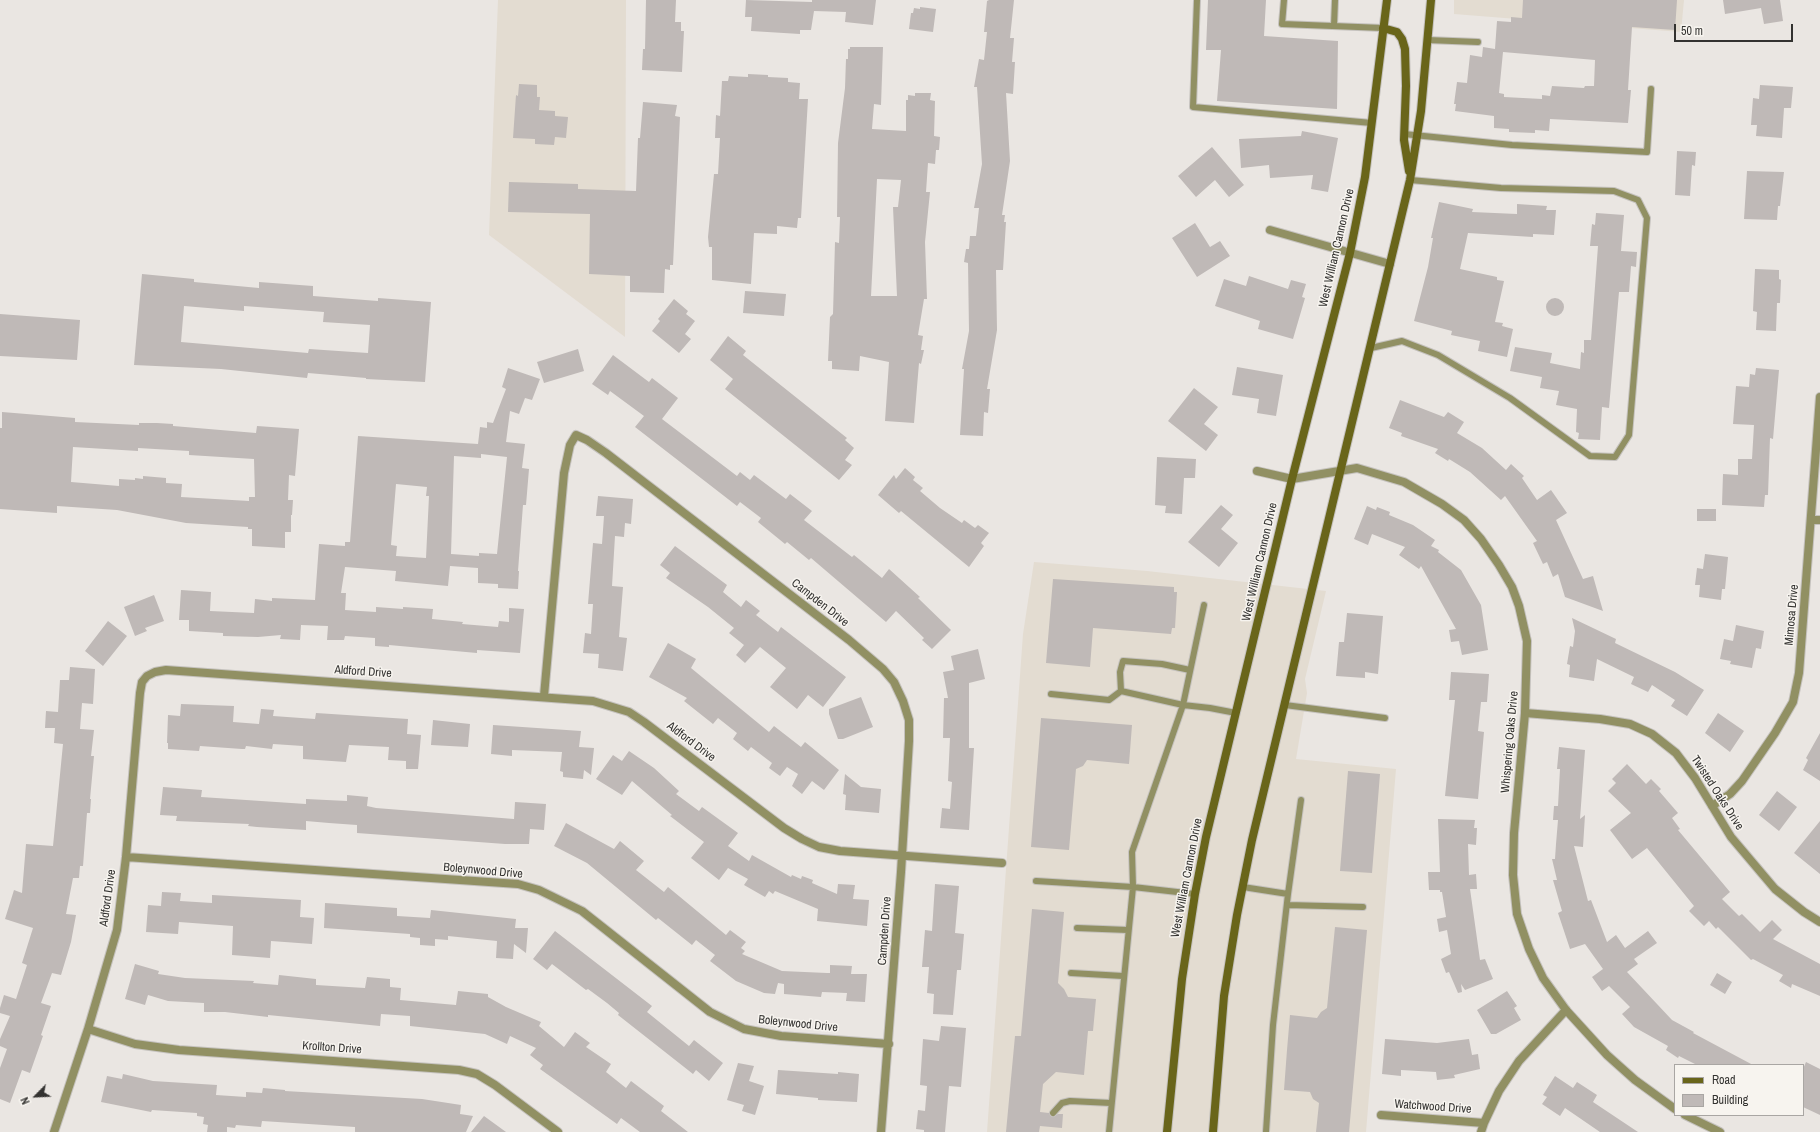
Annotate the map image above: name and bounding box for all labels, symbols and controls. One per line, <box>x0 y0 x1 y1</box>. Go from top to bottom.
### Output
scale bar <box>1676 16 1795 42</box>
text: 50 m <box>1681 23 1703 39</box>
street label: West William Cannon Drive <box>1316 187 1358 309</box>
street label: West William Cannon Drive <box>1239 501 1281 623</box>
street label: Campden Drive <box>788 576 852 630</box>
street label: Mimosa Drive <box>1782 584 1802 646</box>
street label: Aldford Drive <box>334 663 392 681</box>
street label: Whispering Oaks Drive <box>1498 690 1522 794</box>
street label: Aldford Drive <box>664 719 718 765</box>
street label: Twisted Oaks Drive <box>1688 753 1746 833</box>
street label: West William Cannon Drive <box>1168 817 1206 939</box>
street label: Boleynwood Drive <box>443 860 523 882</box>
street label: Aldford Drive <box>97 869 119 927</box>
street label: Campden Drive <box>875 896 895 966</box>
street label: Boleynwood Drive <box>758 1013 838 1035</box>
street label: Krollton Drive <box>302 1039 362 1057</box>
legend <box>1674 1064 1804 1116</box>
text: Road <box>1712 1072 1736 1088</box>
north arrow <box>16 1076 56 1116</box>
text: Building <box>1712 1092 1748 1108</box>
text: N <box>17 1095 33 1107</box>
street label: Watchwood Drive <box>1394 1097 1472 1117</box>

